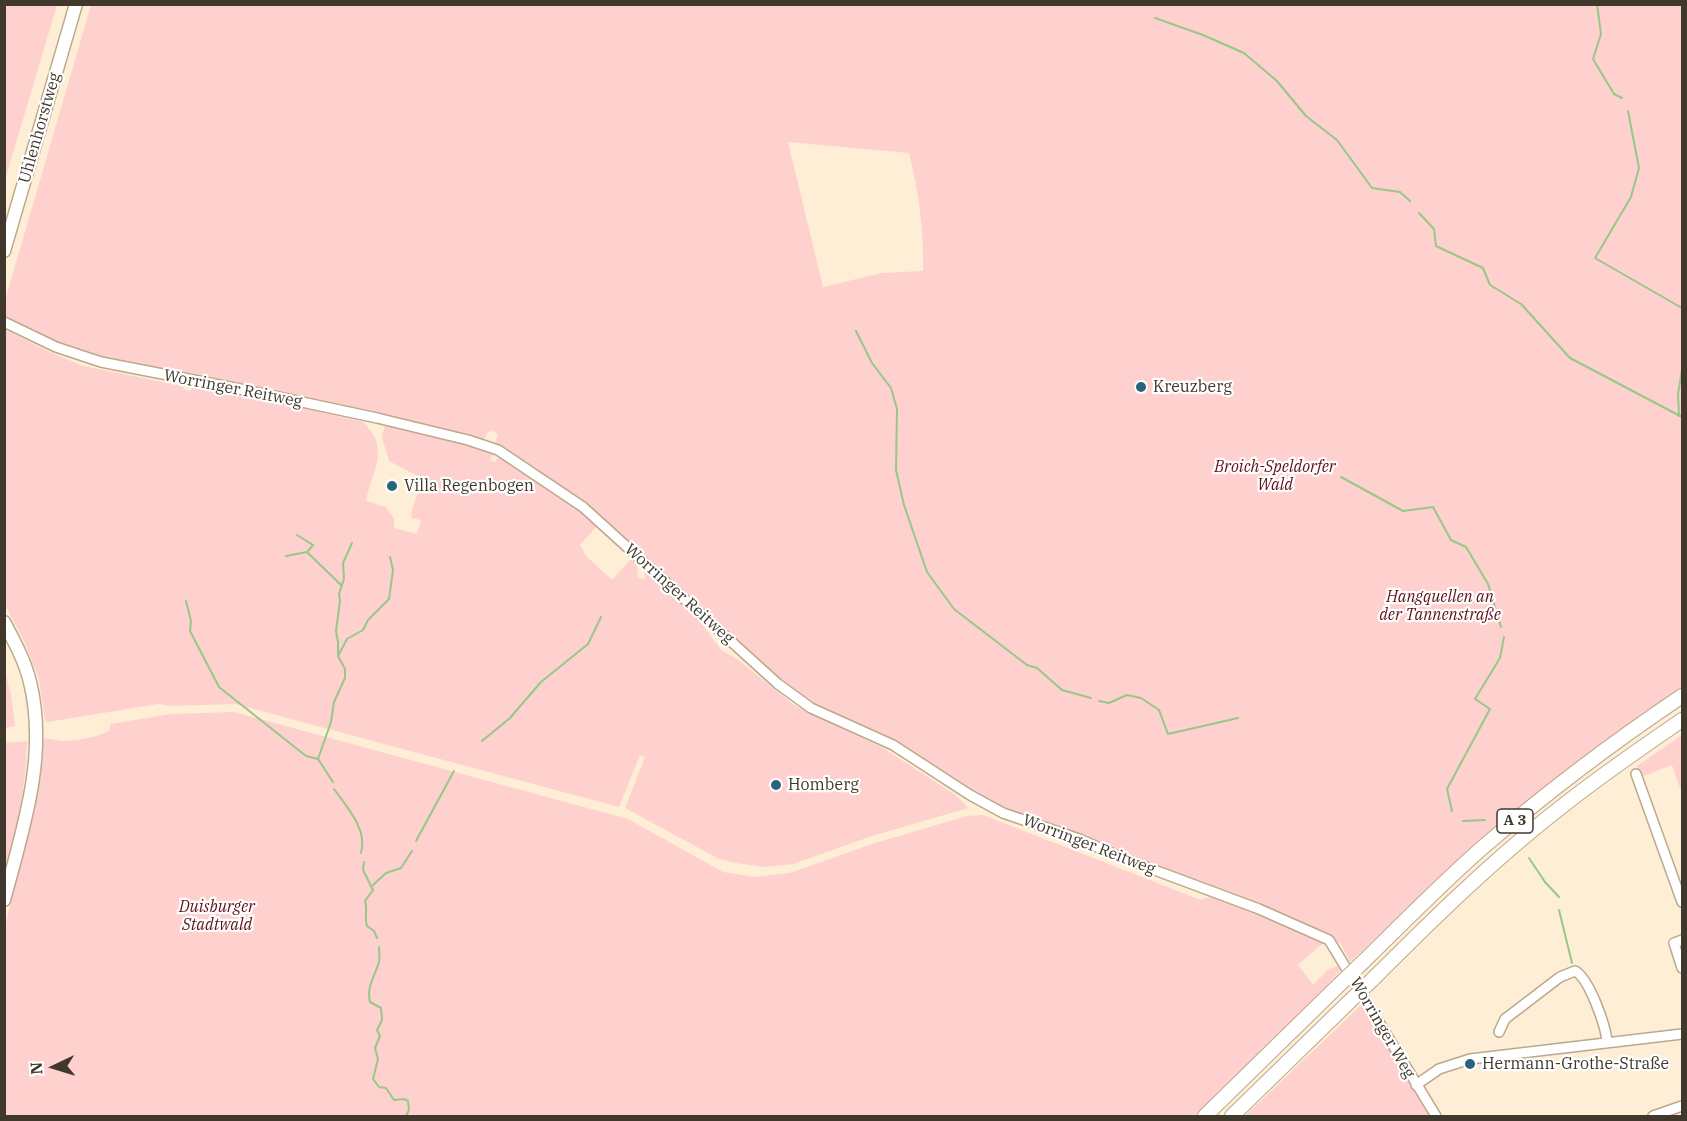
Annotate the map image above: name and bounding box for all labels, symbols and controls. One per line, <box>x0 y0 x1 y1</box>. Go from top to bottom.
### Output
street label: Uhlenhorstweg <box>15 70 65 186</box>
street label: Worringer Reitweg <box>162 366 304 412</box>
place label: Kreuzberg <box>1153 377 1232 397</box>
marker: Kreuzberg <box>1134 380 1148 394</box>
park label: Broich-Speldorfer Wald <box>1214 457 1336 495</box>
place label: Villa Regenbogen <box>404 476 534 496</box>
marker: Villa Regenbogen <box>385 479 399 493</box>
street label: Worringer Reitweg <box>620 540 738 648</box>
park label: Hangquellen an der Tannenstraße <box>1379 587 1501 625</box>
place label: Homberg <box>788 775 859 795</box>
marker: Homberg <box>769 778 783 792</box>
road number: A 3 <box>1497 809 1533 833</box>
street label: Worringer Reitweg <box>1020 811 1158 879</box>
park label: Duisburger Stadtwald <box>179 897 255 935</box>
street label: Worringer Weg <box>1345 974 1419 1082</box>
north arrow <box>24 1037 84 1097</box>
place label: Hermann-Grothe-Straße <box>1482 1054 1669 1074</box>
marker: Hermann-Grothe-Straße <box>1463 1057 1477 1071</box>
text: N <box>26 1061 46 1075</box>

